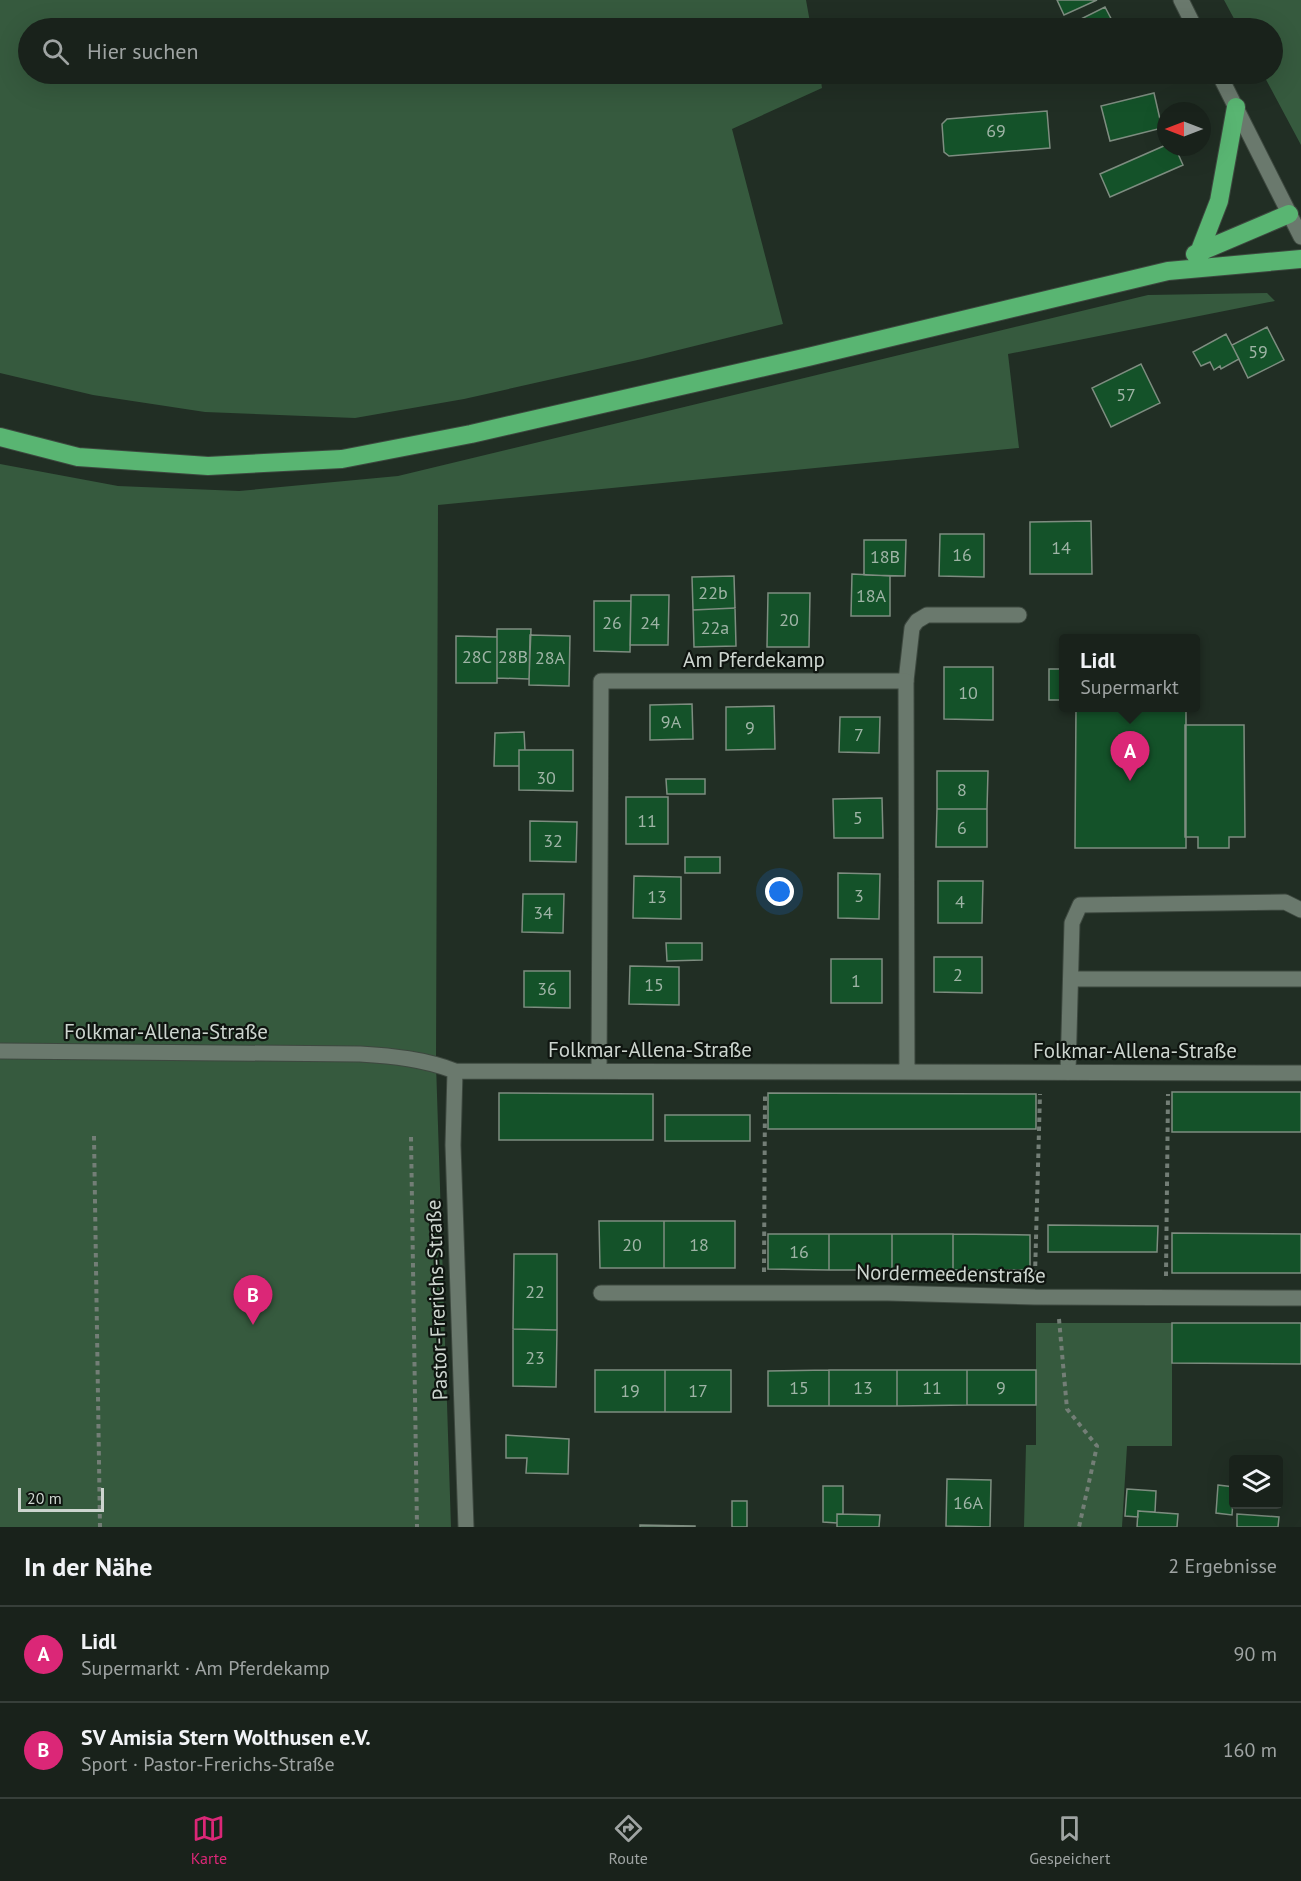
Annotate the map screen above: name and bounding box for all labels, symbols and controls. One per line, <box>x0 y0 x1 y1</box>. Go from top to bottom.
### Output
search box <box>18 18 1283 84</box>
icon: search <box>39 35 72 68</box>
text: Hier suchen <box>87 37 199 65</box>
north arrow <box>1157 102 1211 156</box>
house number: 69 <box>986 119 1006 142</box>
house number: 59 <box>1248 340 1268 363</box>
house number: 57 <box>1116 383 1136 406</box>
house number: 14 <box>1051 536 1071 559</box>
house number: 16 <box>952 543 972 566</box>
house number: 18B <box>870 545 900 568</box>
house number: 22b <box>698 581 728 604</box>
house number: 18A <box>856 584 887 607</box>
house number: 20 <box>779 608 799 631</box>
house number: 26 <box>602 611 622 634</box>
house number: 24 <box>640 611 660 634</box>
house number: 22a <box>701 616 729 639</box>
popup <box>1059 634 1200 712</box>
house number: 28C <box>462 645 492 668</box>
house number: 28B <box>498 645 528 668</box>
house number: 28A <box>535 646 566 669</box>
street label: Am Pferdekamp <box>683 646 825 673</box>
text: Lidl <box>1080 646 1116 674</box>
text: Supermarkt <box>1080 674 1179 700</box>
house number: 10 <box>958 681 978 704</box>
house number: 9A <box>661 710 682 733</box>
house number: 9 <box>745 716 755 739</box>
house number: 7 <box>854 723 864 746</box>
pin: A <box>1110 732 1150 781</box>
house number: 30 <box>536 766 556 789</box>
house number: 8 <box>957 778 967 801</box>
house number: 5 <box>853 806 863 829</box>
house number: 11 <box>637 809 657 832</box>
house number: 6 <box>957 816 967 839</box>
house number: 32 <box>543 829 563 852</box>
your location <box>765 877 794 906</box>
house number: 3 <box>854 884 864 907</box>
house number: 13 <box>647 885 667 908</box>
house number: 4 <box>955 890 965 913</box>
house number: 34 <box>533 901 553 924</box>
house number: 2 <box>953 963 963 986</box>
house number: 1 <box>851 969 861 992</box>
house number: 15 <box>644 973 664 996</box>
house number: 36 <box>537 977 557 1000</box>
street label: Folkmar-Allena-Straße <box>64 1018 268 1045</box>
street label: Folkmar-Allena-Straße <box>548 1036 752 1063</box>
street label: Folkmar-Allena-Straße <box>1033 1037 1237 1064</box>
street label: Pastor-Frerichs-Straße <box>420 1199 453 1401</box>
house number: 20 <box>622 1233 642 1256</box>
house number: 18 <box>689 1233 709 1256</box>
house number: 16 <box>789 1240 809 1263</box>
street label: Nordermeedenstraße <box>856 1258 1046 1289</box>
pin: B <box>234 1276 272 1325</box>
house number: 22 <box>525 1280 545 1303</box>
house number: 23 <box>525 1346 545 1369</box>
house number: 15 <box>789 1376 809 1399</box>
house number: 13 <box>853 1376 873 1399</box>
house number: 11 <box>922 1376 942 1399</box>
house number: 9 <box>996 1376 1006 1399</box>
house number: 19 <box>620 1379 640 1402</box>
house number: 17 <box>688 1379 708 1402</box>
map controls <box>1229 1455 1283 1509</box>
button: layers <box>1229 1455 1283 1509</box>
scale bar <box>18 1485 104 1512</box>
text: 20 m <box>27 1488 62 1508</box>
house number: 16A <box>953 1491 984 1514</box>
text: In der Nähe <box>24 1550 152 1583</box>
text: 2 Ergebnisse <box>1168 1553 1277 1579</box>
text: Lidl <box>81 1627 117 1655</box>
text: A <box>37 1641 50 1667</box>
text: 90 m <box>1234 1641 1277 1667</box>
text: Supermarkt · Am Pferdekamp <box>81 1655 330 1681</box>
text: SV Amisia Stern Wolthusen e.V. <box>81 1723 371 1751</box>
text: B <box>38 1737 49 1763</box>
text: 160 m <box>1223 1737 1277 1763</box>
text: Sport · Pastor-Frerichs-Straße <box>81 1751 335 1777</box>
tab: Karte <box>191 1812 227 1868</box>
tab: Route <box>609 1812 648 1868</box>
tab: Gespeichert <box>1029 1812 1110 1868</box>

